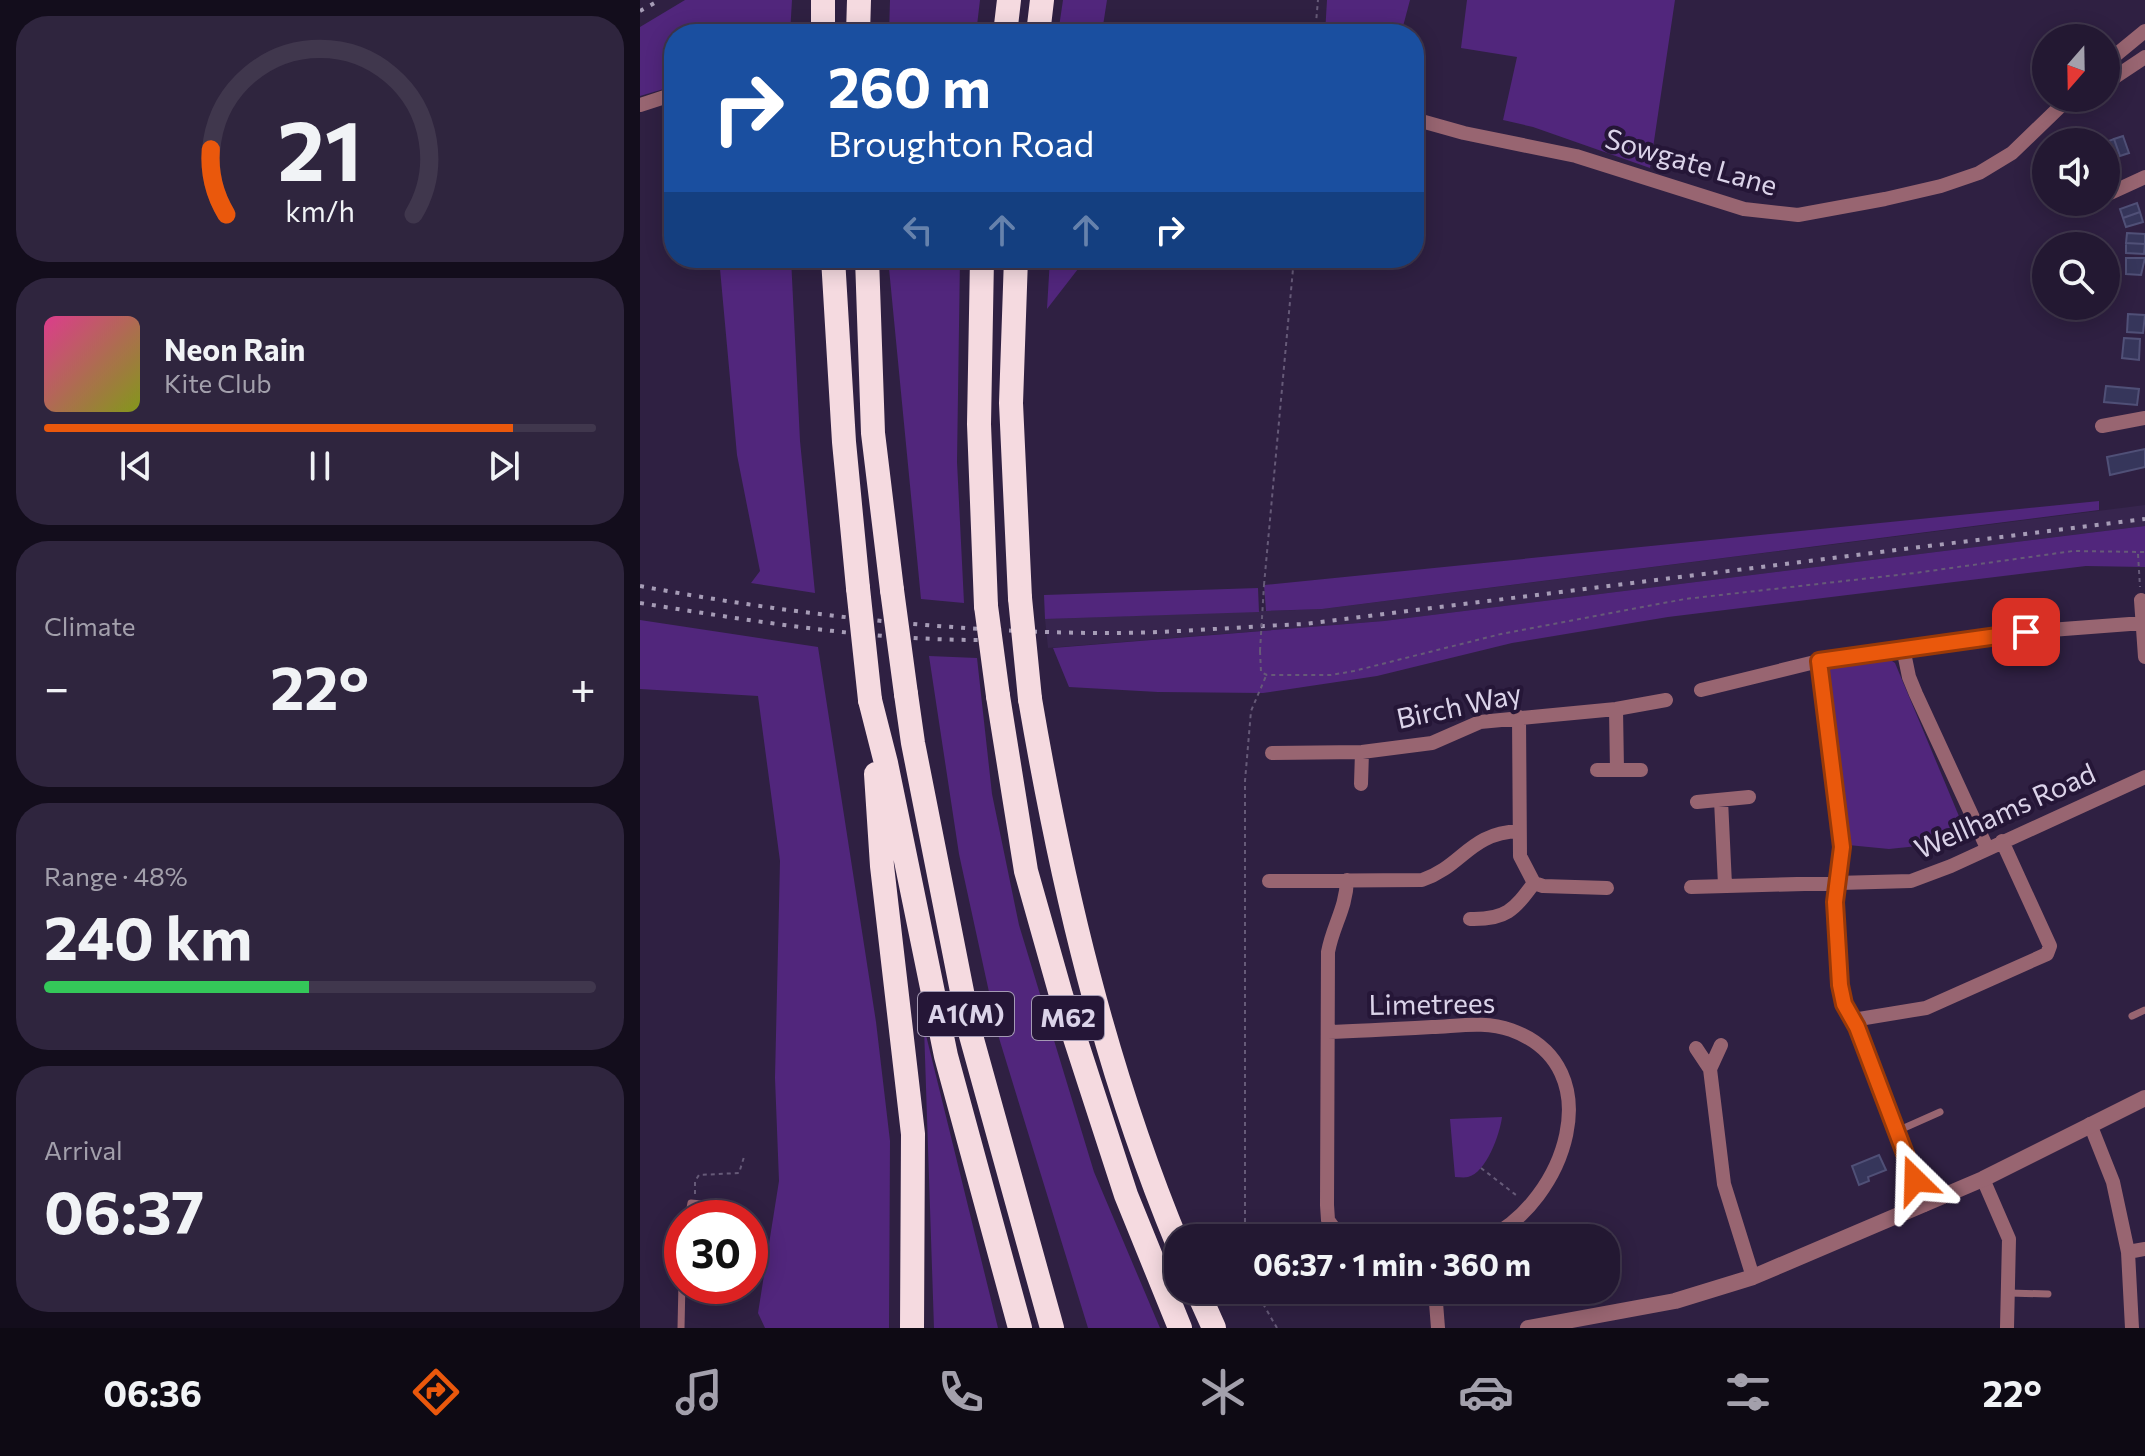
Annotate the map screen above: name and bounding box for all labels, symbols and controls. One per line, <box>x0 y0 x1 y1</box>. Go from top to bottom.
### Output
north arrow <box>2032 24 2120 112</box>
map controls <box>2032 24 2120 320</box>
text: 260 m <box>828 51 991 120</box>
icon: right <box>696 56 800 160</box>
text: 21 <box>278 96 362 198</box>
text: Broughton Road <box>828 120 1094 164</box>
street label: Sowgate Lane <box>1601 120 1781 202</box>
button: sound <box>2032 128 2120 216</box>
text: km/h <box>285 193 355 228</box>
icon: left <box>896 208 940 252</box>
icon: ahead <box>980 208 1024 252</box>
icon: ahead <box>1064 208 1108 252</box>
icon: right <box>1148 208 1192 252</box>
button: search <box>2032 232 2120 320</box>
text: Neon Rain <box>164 330 305 367</box>
text: Kite Club <box>164 367 272 398</box>
icon: previous <box>114 444 158 488</box>
icon: pause <box>298 444 342 488</box>
icon: next <box>482 444 526 488</box>
pin <box>1992 598 2060 666</box>
text: Climate <box>44 610 136 641</box>
icon: arrive <box>2004 610 2048 654</box>
text: 22° <box>270 649 369 722</box>
text: − <box>44 659 69 713</box>
text: + <box>570 659 596 713</box>
street label: Birch Way <box>1393 675 1525 735</box>
street label: Wellhams Road <box>1909 755 2100 865</box>
text: Range · 48% <box>44 860 188 891</box>
text: 240 km <box>44 899 252 972</box>
street label: Limetrees <box>1368 985 1496 1021</box>
road number: A1(M) <box>918 992 1014 1036</box>
road number: M62 <box>1032 996 1104 1040</box>
text: Arrival <box>44 1134 123 1165</box>
position arrow <box>1873 1138 1957 1222</box>
text: 06:37 <box>44 1173 204 1246</box>
speed limit sign: 30 <box>664 1200 768 1304</box>
text: 06:37 · 1 min · 360 m <box>1253 1245 1531 1282</box>
icon: directions <box>408 1364 464 1420</box>
icon: music <box>671 1364 727 1420</box>
icon: phone <box>933 1364 989 1420</box>
icon: climate <box>1195 1364 1251 1420</box>
icon: car <box>1458 1364 1514 1420</box>
icon: filters <box>1720 1364 1776 1420</box>
text: 06:36 <box>103 1370 202 1414</box>
text: 22° <box>1982 1370 2042 1414</box>

